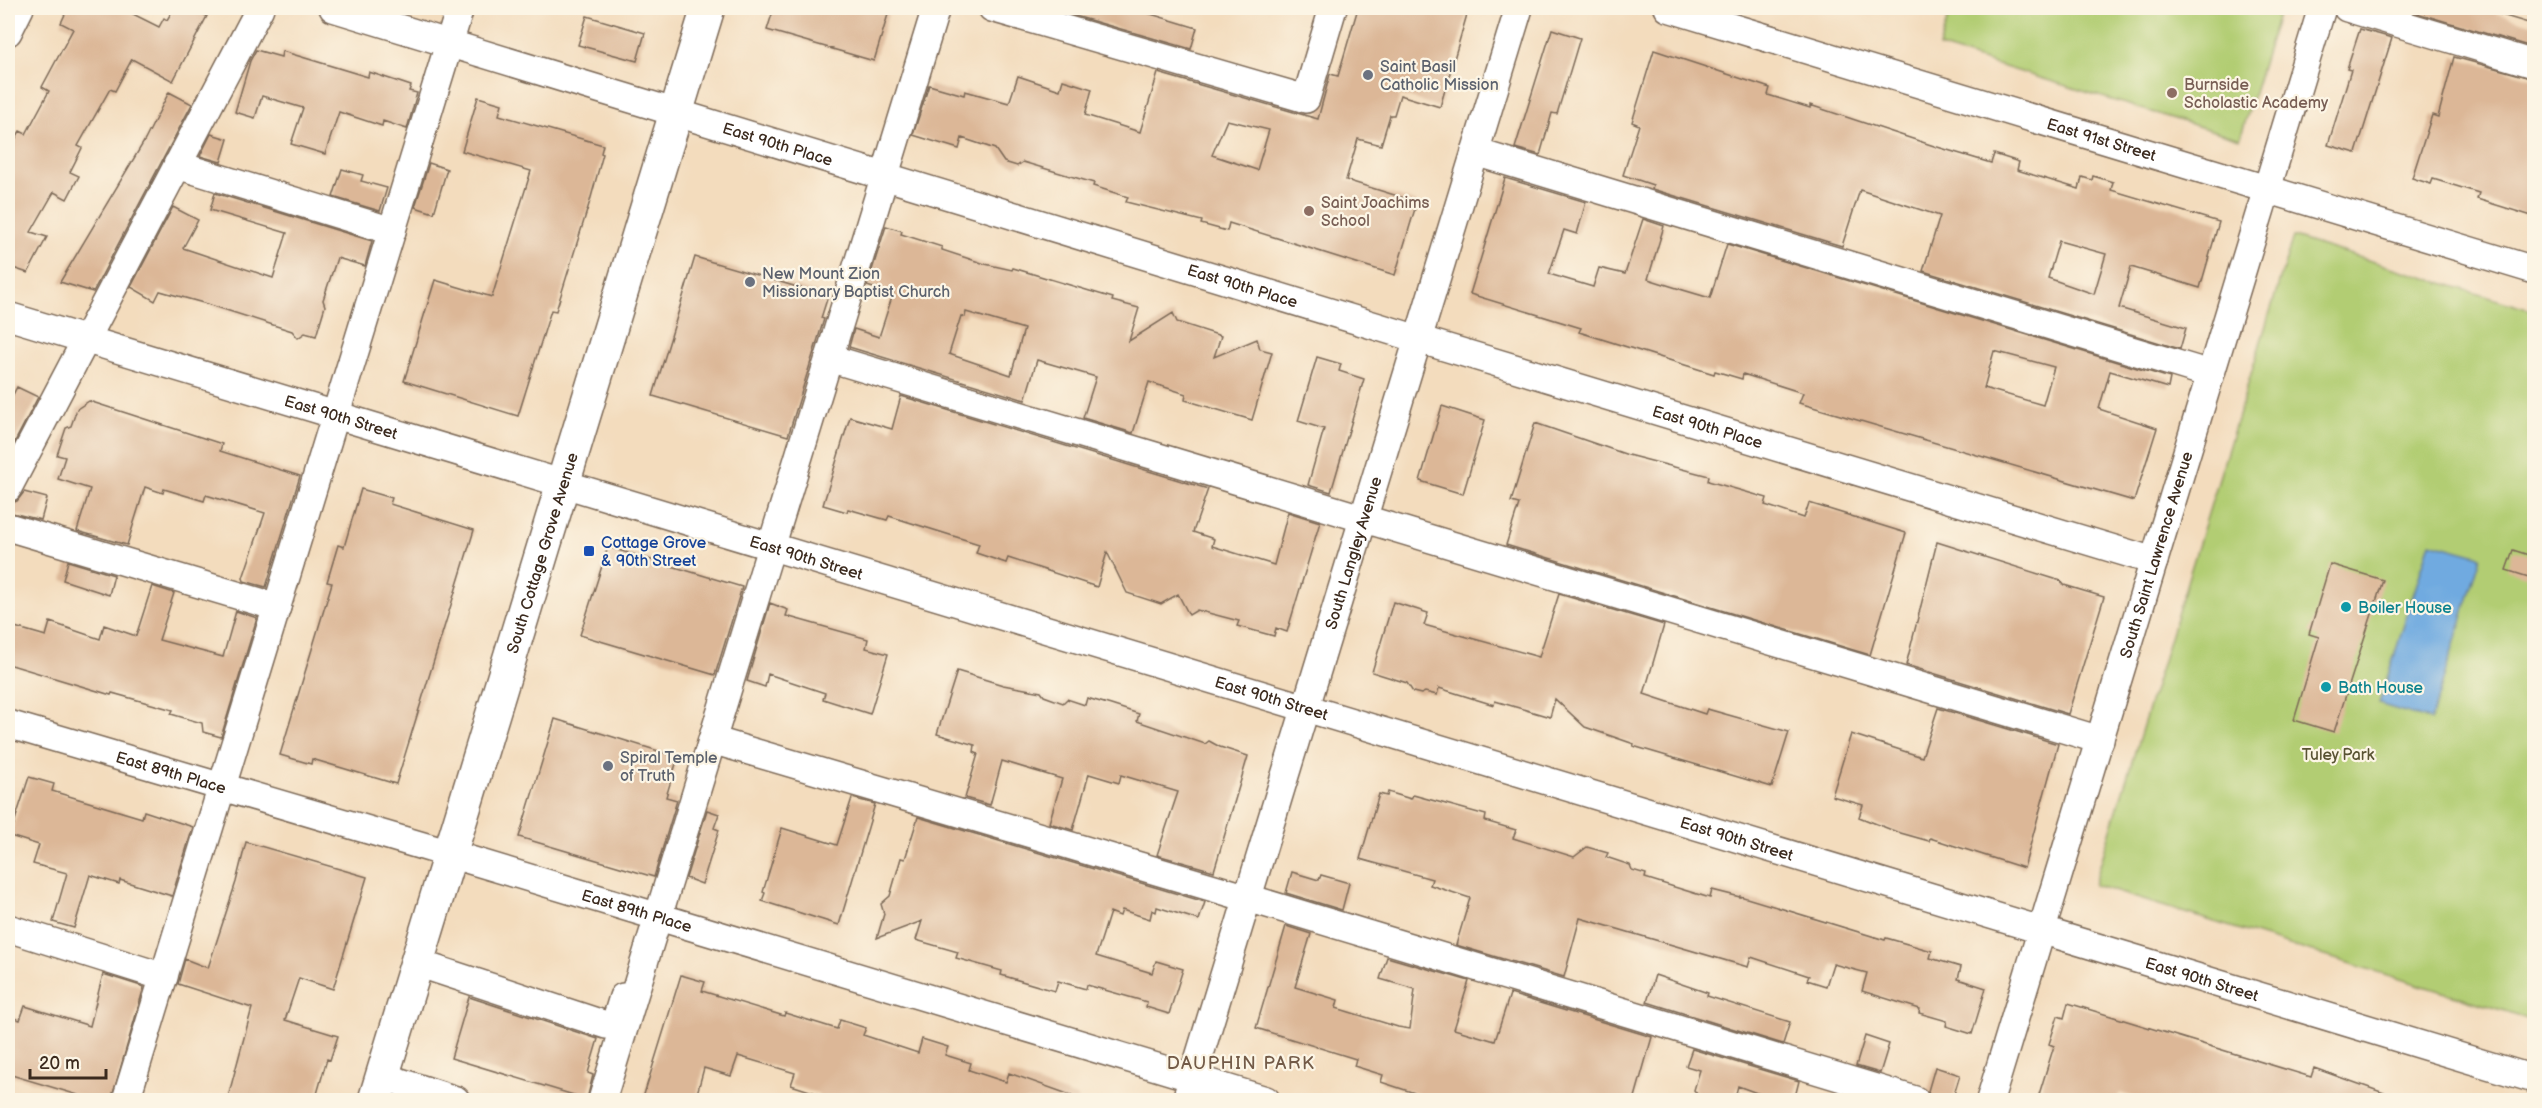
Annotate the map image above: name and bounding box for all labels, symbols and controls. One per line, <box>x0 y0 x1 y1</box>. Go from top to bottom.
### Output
place label: Saint Basil Catholic Mission <box>1380 58 1499 95</box>
marker: Saint Basil Catholic Mission <box>1361 68 1375 82</box>
place label: Burnside Scholastic Academy <box>2184 76 2329 113</box>
marker: Burnside Scholastic Academy <box>2165 86 2179 100</box>
street label: East 91st Street <box>2044 115 2158 166</box>
street label: East 90th Place <box>720 119 835 171</box>
place label: Saint Joachims School <box>1321 194 1429 231</box>
marker: Saint Joachims School <box>1302 204 1316 218</box>
street label: East 90th Place <box>1185 261 1300 313</box>
place label: New Mount Zion Missionary Baptist Church <box>762 265 950 302</box>
marker: New Mount Zion Missionary Baptist Church <box>743 275 757 289</box>
street label: East 90th Street <box>282 392 400 444</box>
street label: East 90th Place <box>1650 402 1765 454</box>
street label: South Saint Lawrence Avenue <box>2117 449 2198 661</box>
street label: South Cottage Grove Avenue <box>504 450 583 656</box>
street label: South Langley Avenue <box>1322 474 1387 632</box>
street label: East 90th Street <box>747 533 865 585</box>
place label: Cottage Grove & 90th Street <box>601 534 707 571</box>
marker: Cottage Grove & 90th Street <box>582 544 596 558</box>
place label: Boiler House <box>2358 599 2452 618</box>
marker: Boiler House <box>2339 600 2353 614</box>
street label: East 90th Street <box>1212 673 1330 725</box>
place label: Bath House <box>2338 679 2424 698</box>
marker: Bath House <box>2319 680 2333 694</box>
park label: Tuley Park <box>2302 746 2375 765</box>
street label: East 89th Place <box>113 748 229 799</box>
place label: Spiral Temple of Truth <box>620 749 718 786</box>
marker: Spiral Temple of Truth <box>601 759 615 773</box>
street label: East 90th Street <box>1678 814 1795 866</box>
street label: East 89th Place <box>579 886 694 938</box>
street label: East 90th Street <box>2143 954 2261 1006</box>
scale bar <box>30 1042 106 1080</box>
text: 20 m <box>39 1053 80 1074</box>
district label: DAUPHIN PARK <box>1167 1053 1315 1074</box>

